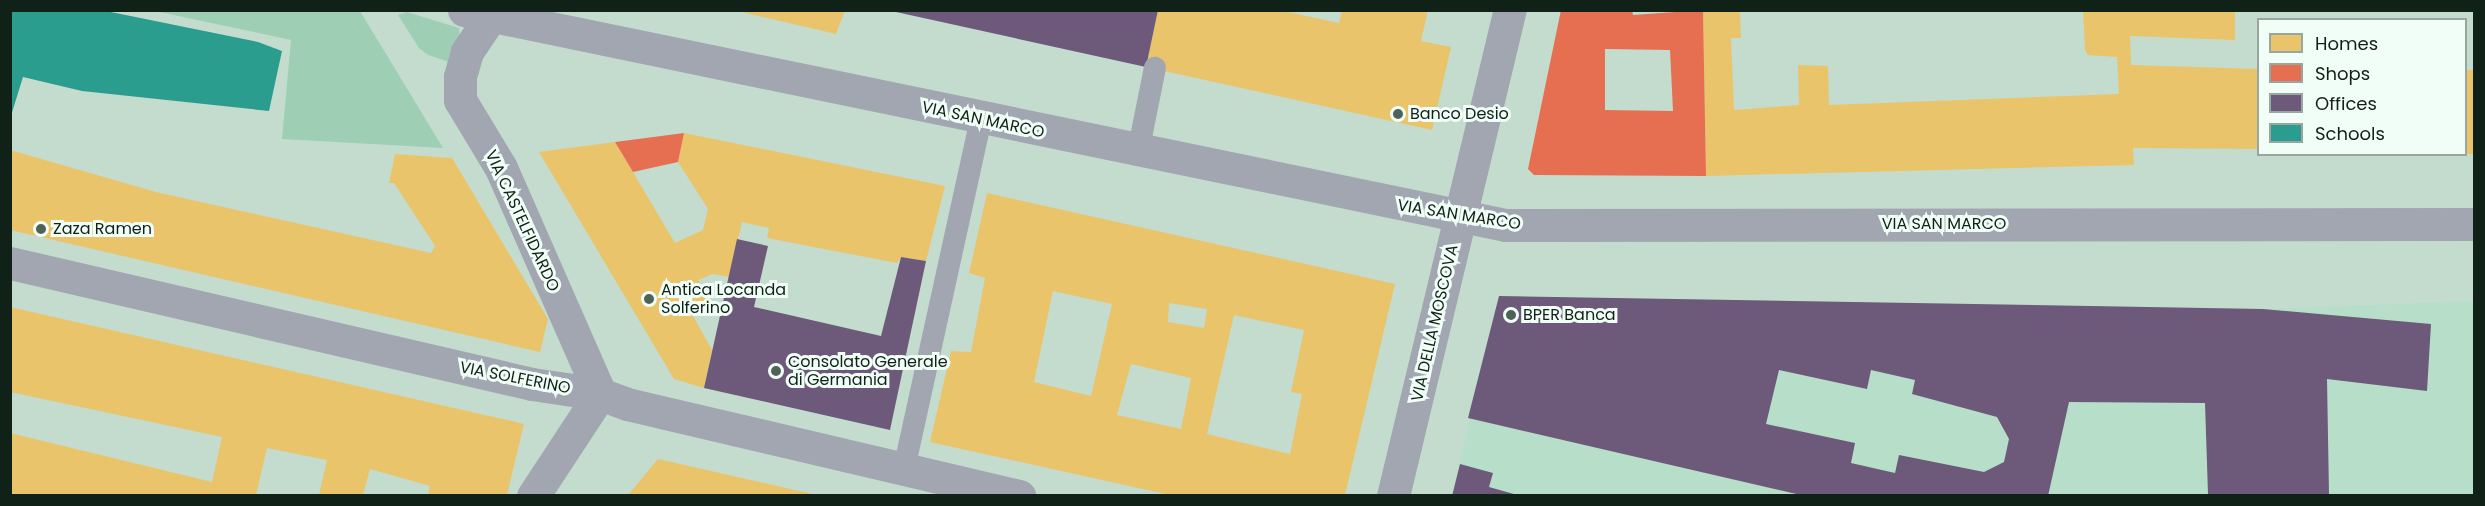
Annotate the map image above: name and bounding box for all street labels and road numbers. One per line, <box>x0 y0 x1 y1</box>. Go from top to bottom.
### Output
street label: VIA SAN MARCO <box>920 98 1046 142</box>
street label: VIA CASTELFIDARDO <box>481 147 563 295</box>
street label: VIA SAN MARCO <box>1396 196 1522 234</box>
street label: VIA SAN MARCO <box>1882 214 2006 234</box>
street label: VIA DELLA MOSCOVA <box>1408 243 1462 403</box>
street label: VIA SOLFERINO <box>458 358 572 398</box>

